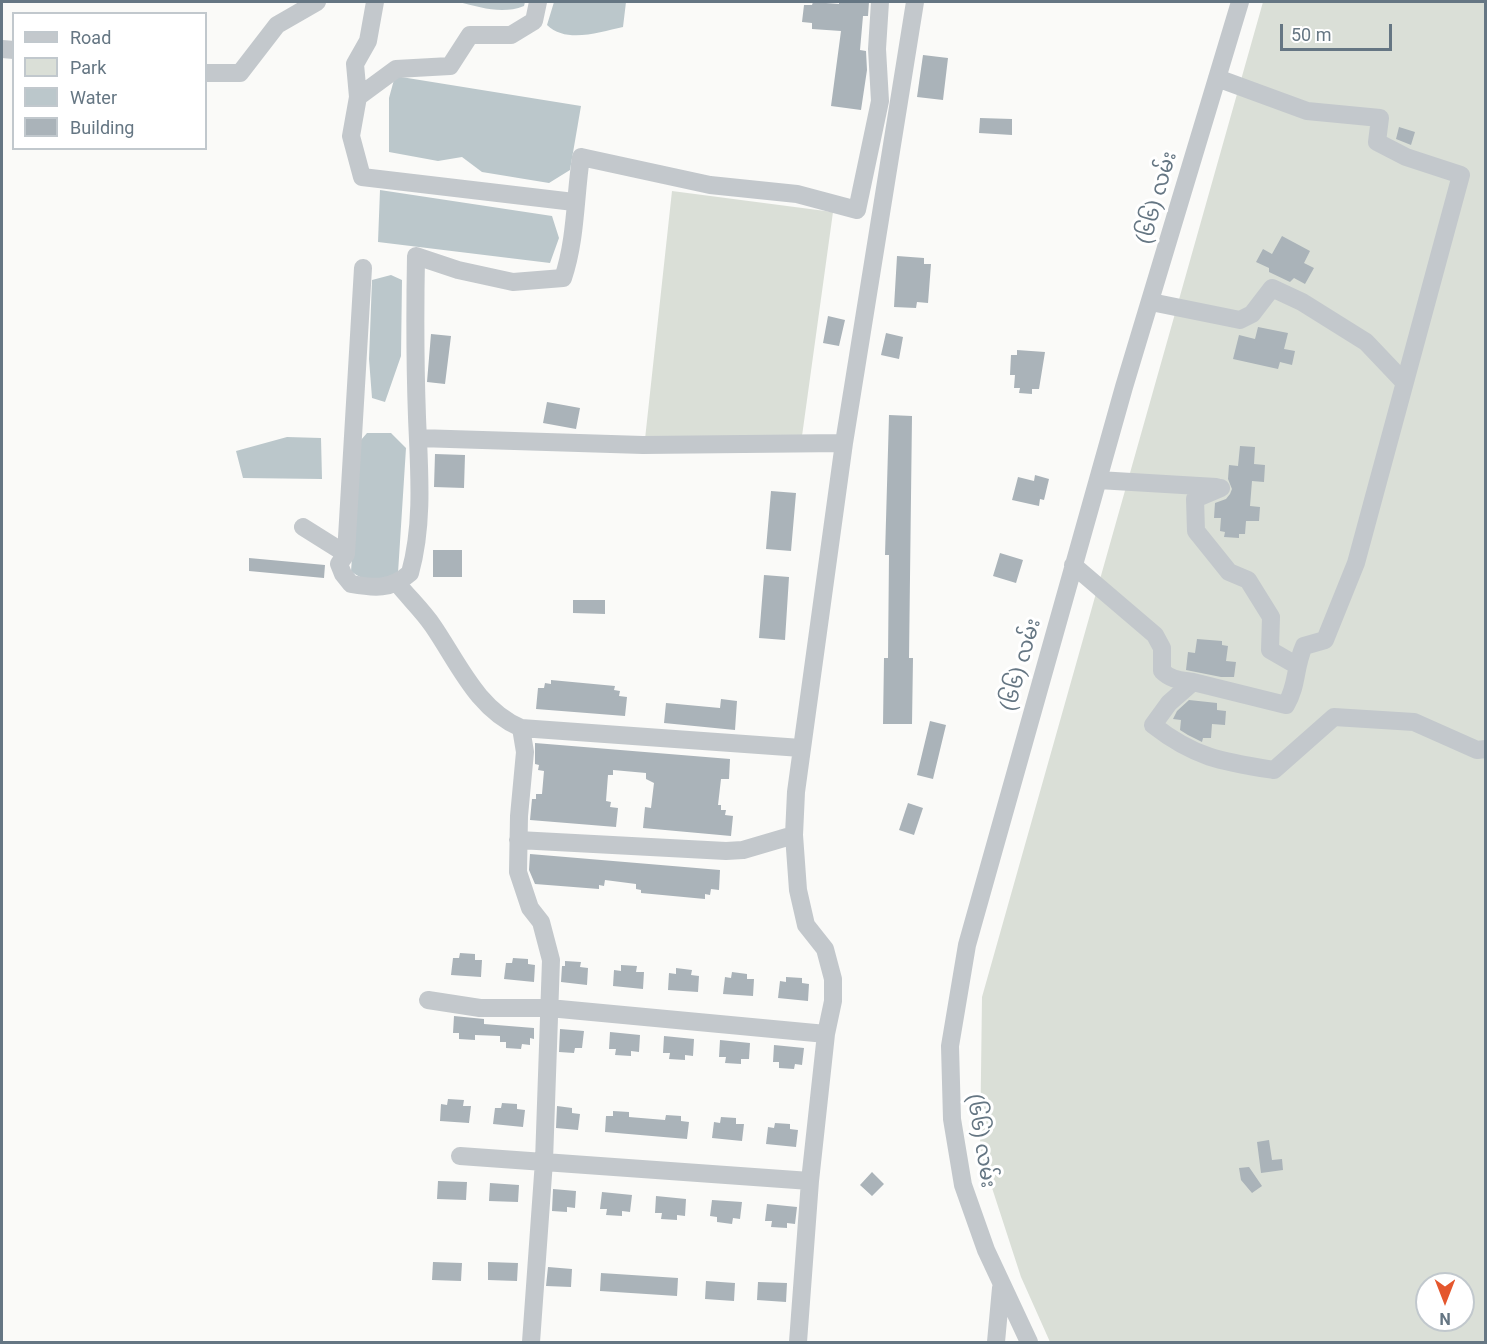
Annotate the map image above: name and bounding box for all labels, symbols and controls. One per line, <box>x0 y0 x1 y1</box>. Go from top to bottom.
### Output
legend <box>12 12 207 150</box>
scale bar <box>1283 12 1396 50</box>
text: 50 m <box>1291 24 1331 45</box>
text: Road <box>70 27 111 48</box>
text: Park <box>70 57 106 78</box>
text: Water <box>70 87 117 108</box>
text: Building <box>70 117 134 138</box>
street label: (၆၆) လမ်း <box>1133 149 1183 247</box>
street label: (၆၆) လမ်း <box>997 616 1047 714</box>
street label: (၆၆) လမ်း <box>960 1092 1000 1190</box>
north arrow <box>1415 1272 1475 1332</box>
text: N <box>1439 1309 1451 1328</box>

